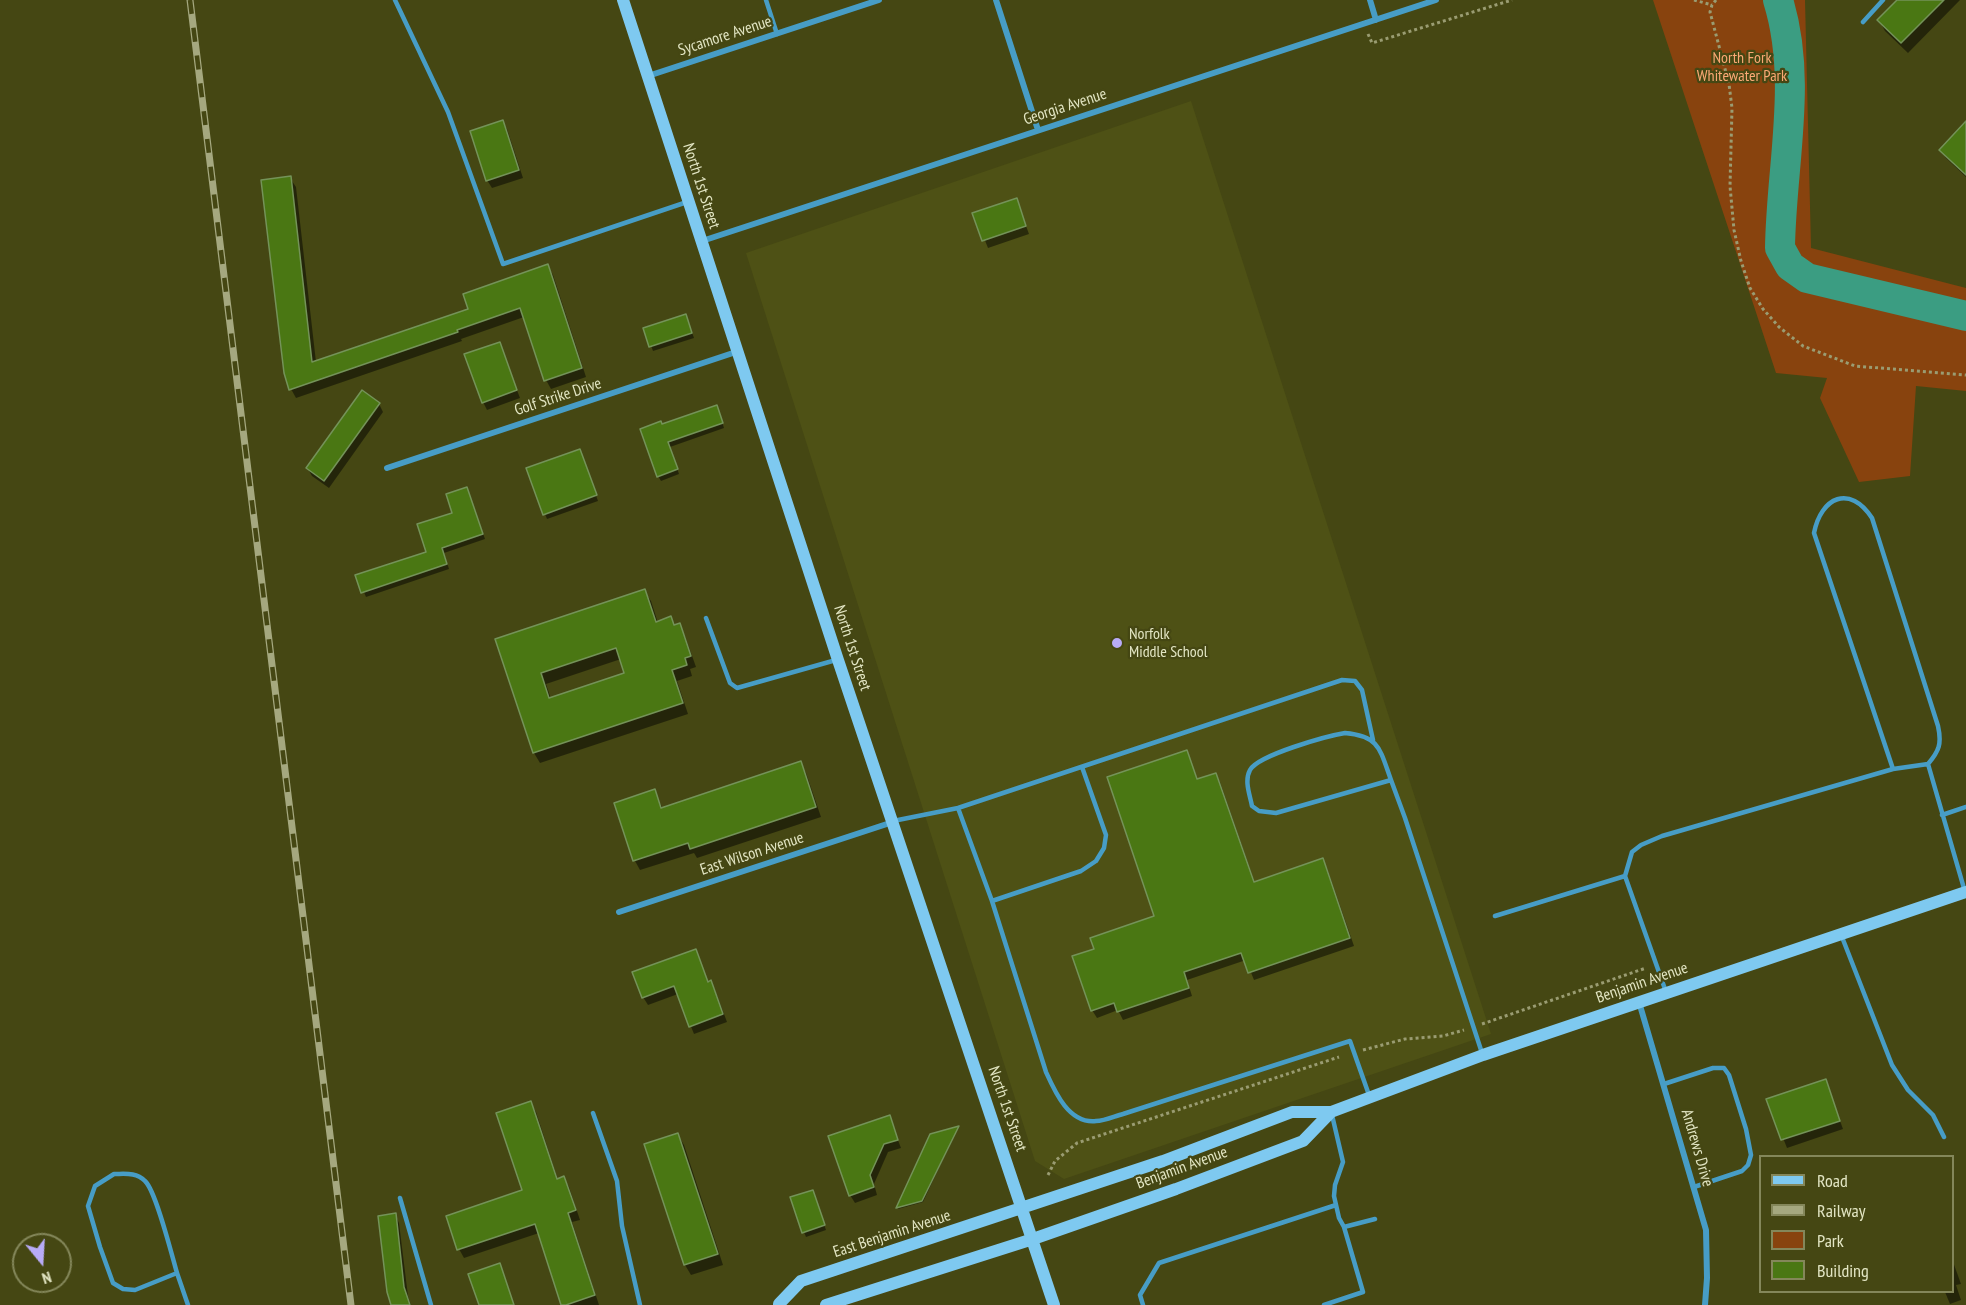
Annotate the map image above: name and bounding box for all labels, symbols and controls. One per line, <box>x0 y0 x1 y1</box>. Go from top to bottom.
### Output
street label: Sycamore Avenue <box>676 12 774 60</box>
park label: North Fork Whitewater Park <box>1697 48 1787 86</box>
street label: Georgia Avenue <box>1021 85 1109 129</box>
street label: North 1st Street <box>678 141 724 231</box>
street label: Golf Strike Drive <box>512 374 604 420</box>
street label: North 1st Street <box>829 603 875 693</box>
place label: Norfolk Middle School <box>1129 624 1207 662</box>
marker: Norfolk Middle School <box>1110 636 1124 650</box>
street label: East Wilson Avenue <box>698 828 806 880</box>
street label: Benjamin Avenue <box>1594 958 1690 1008</box>
street label: North 1st Street <box>983 1064 1031 1154</box>
street label: Andrews Drive <box>1677 1107 1717 1189</box>
street label: Benjamin Avenue <box>1134 1143 1230 1193</box>
legend <box>1759 1155 1954 1293</box>
text: Road <box>1817 1169 1848 1192</box>
text: Railway <box>1817 1199 1866 1222</box>
street label: East Benjamin Avenue <box>831 1206 953 1262</box>
text: Park <box>1817 1229 1844 1252</box>
north arrow <box>12 1233 72 1293</box>
text: Building <box>1817 1259 1869 1282</box>
text: N <box>40 1267 54 1289</box>

